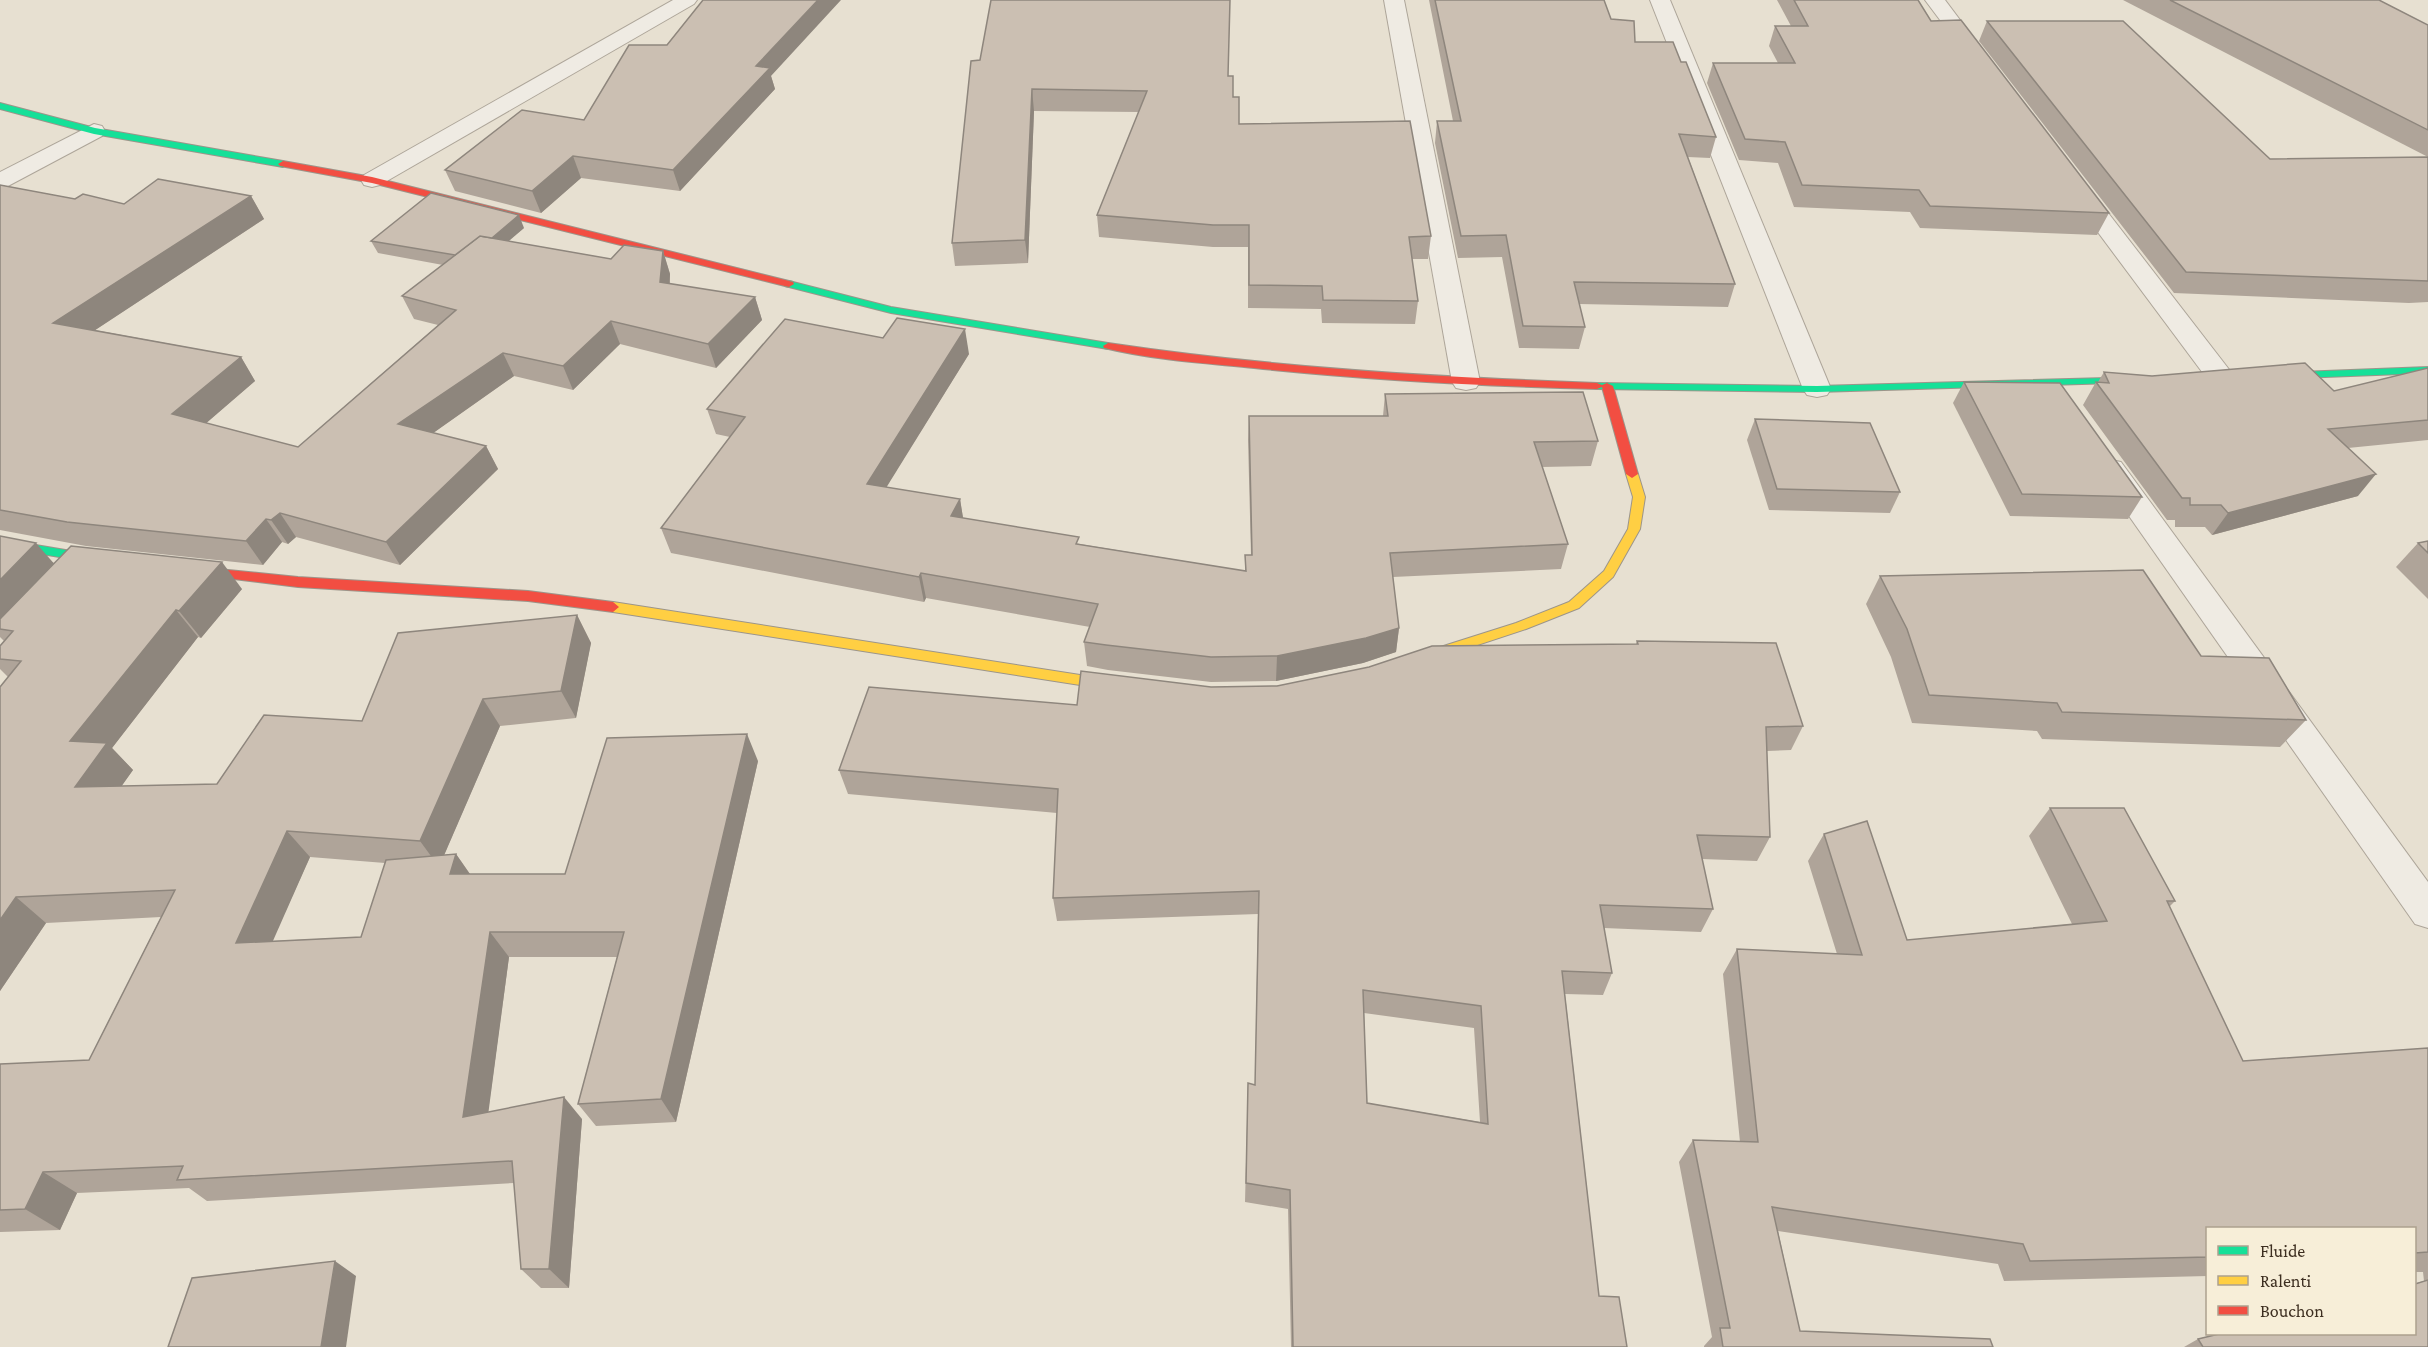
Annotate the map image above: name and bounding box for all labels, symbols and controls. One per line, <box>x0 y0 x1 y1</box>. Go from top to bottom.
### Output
legend <box>2206 1227 2416 1335</box>
text: Fluide <box>2260 1241 2305 1261</box>
text: Ralenti <box>2260 1271 2311 1291</box>
text: Bouchon <box>2260 1301 2324 1321</box>

